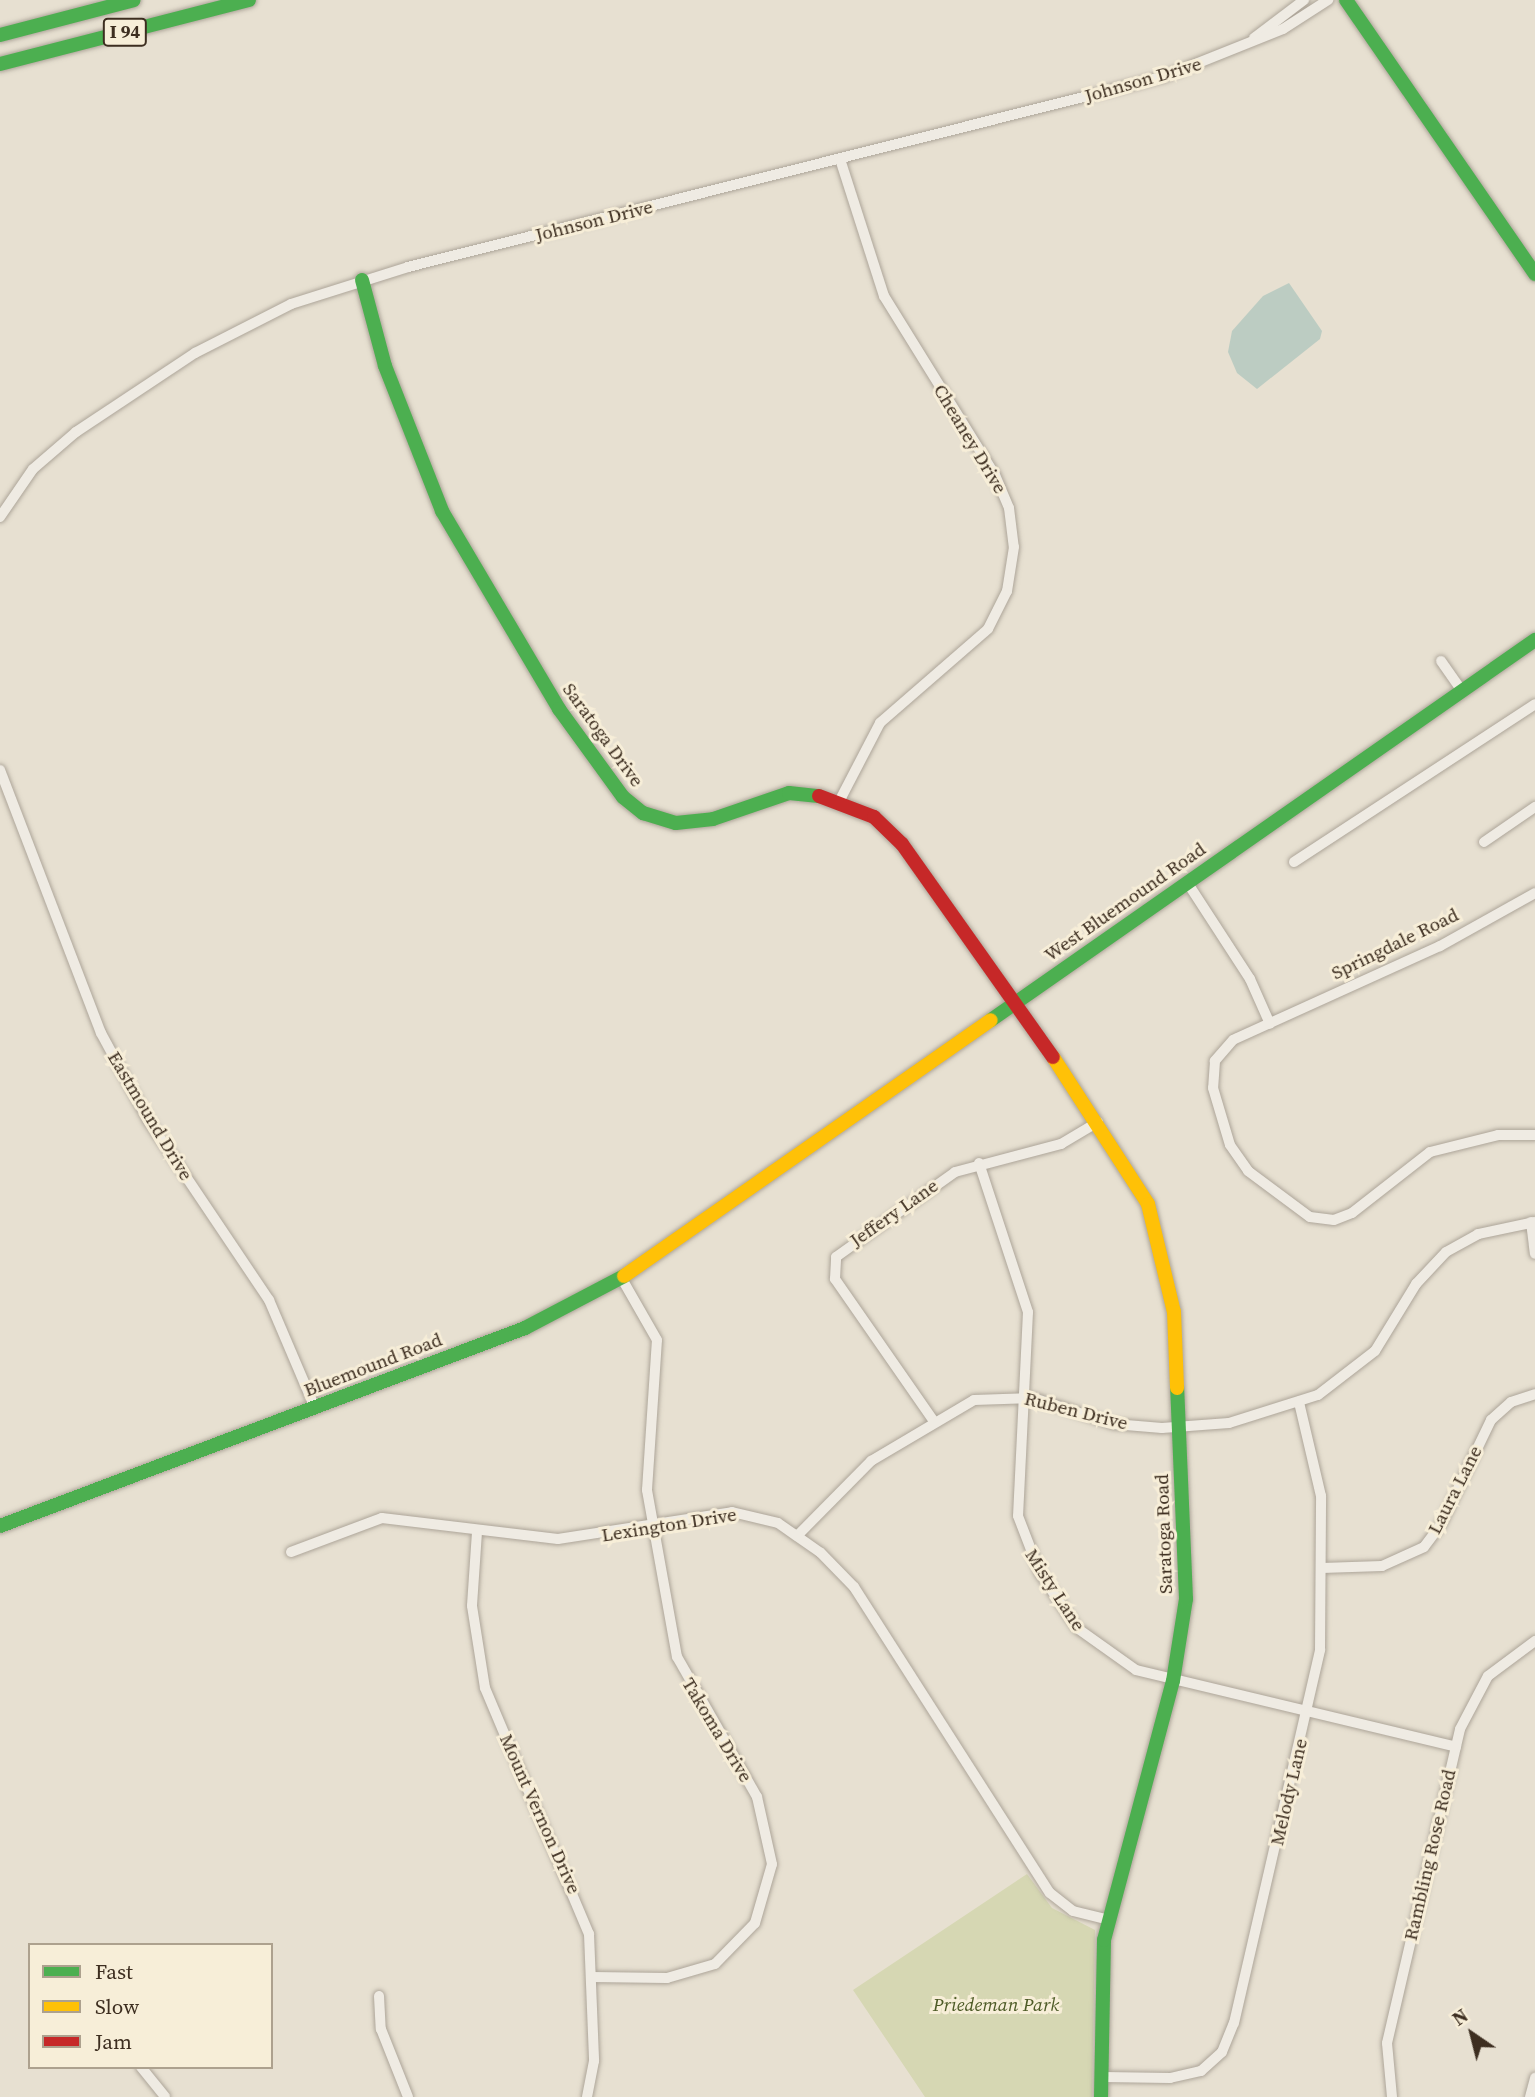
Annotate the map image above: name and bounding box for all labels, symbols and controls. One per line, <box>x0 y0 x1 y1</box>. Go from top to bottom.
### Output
road number: I 94 <box>102 17 148 46</box>
street label: Johnson Drive <box>1082 52 1204 108</box>
street label: Johnson Drive <box>533 195 655 247</box>
street label: Cheaney Drive <box>928 380 1012 498</box>
street label: Saratoga Drive <box>558 679 648 791</box>
street label: West Bluemound Road <box>1040 838 1210 966</box>
street label: Springdale Road <box>1328 903 1462 985</box>
street label: Eastmound Drive <box>102 1047 198 1185</box>
street label: Jeffery Lane <box>845 1174 943 1252</box>
street label: Bluemound Road <box>301 1328 445 1402</box>
street label: Ruben Drive <box>1022 1387 1130 1435</box>
street label: Laura Lane <box>1423 1442 1487 1538</box>
street label: Saratoga Road <box>1151 1474 1177 1594</box>
street label: Lexington Drive <box>600 1503 738 1547</box>
street label: Misty Lane <box>1020 1545 1090 1635</box>
street label: Takoma Drive <box>677 1674 757 1786</box>
street label: Mount Vernon Drive <box>494 1730 586 1898</box>
street label: Melody Lane <box>1266 1736 1312 1848</box>
street label: Rambling Rose Road <box>1399 1767 1461 1943</box>
legend <box>28 1943 273 2069</box>
text: Fast <box>95 1957 133 1986</box>
text: Slow <box>95 1992 139 2021</box>
park label: Priedeman Park <box>933 1994 1059 2016</box>
north arrow <box>1437 1999 1507 2069</box>
text: N <box>1447 2002 1473 2031</box>
text: Jam <box>95 2027 132 2056</box>

